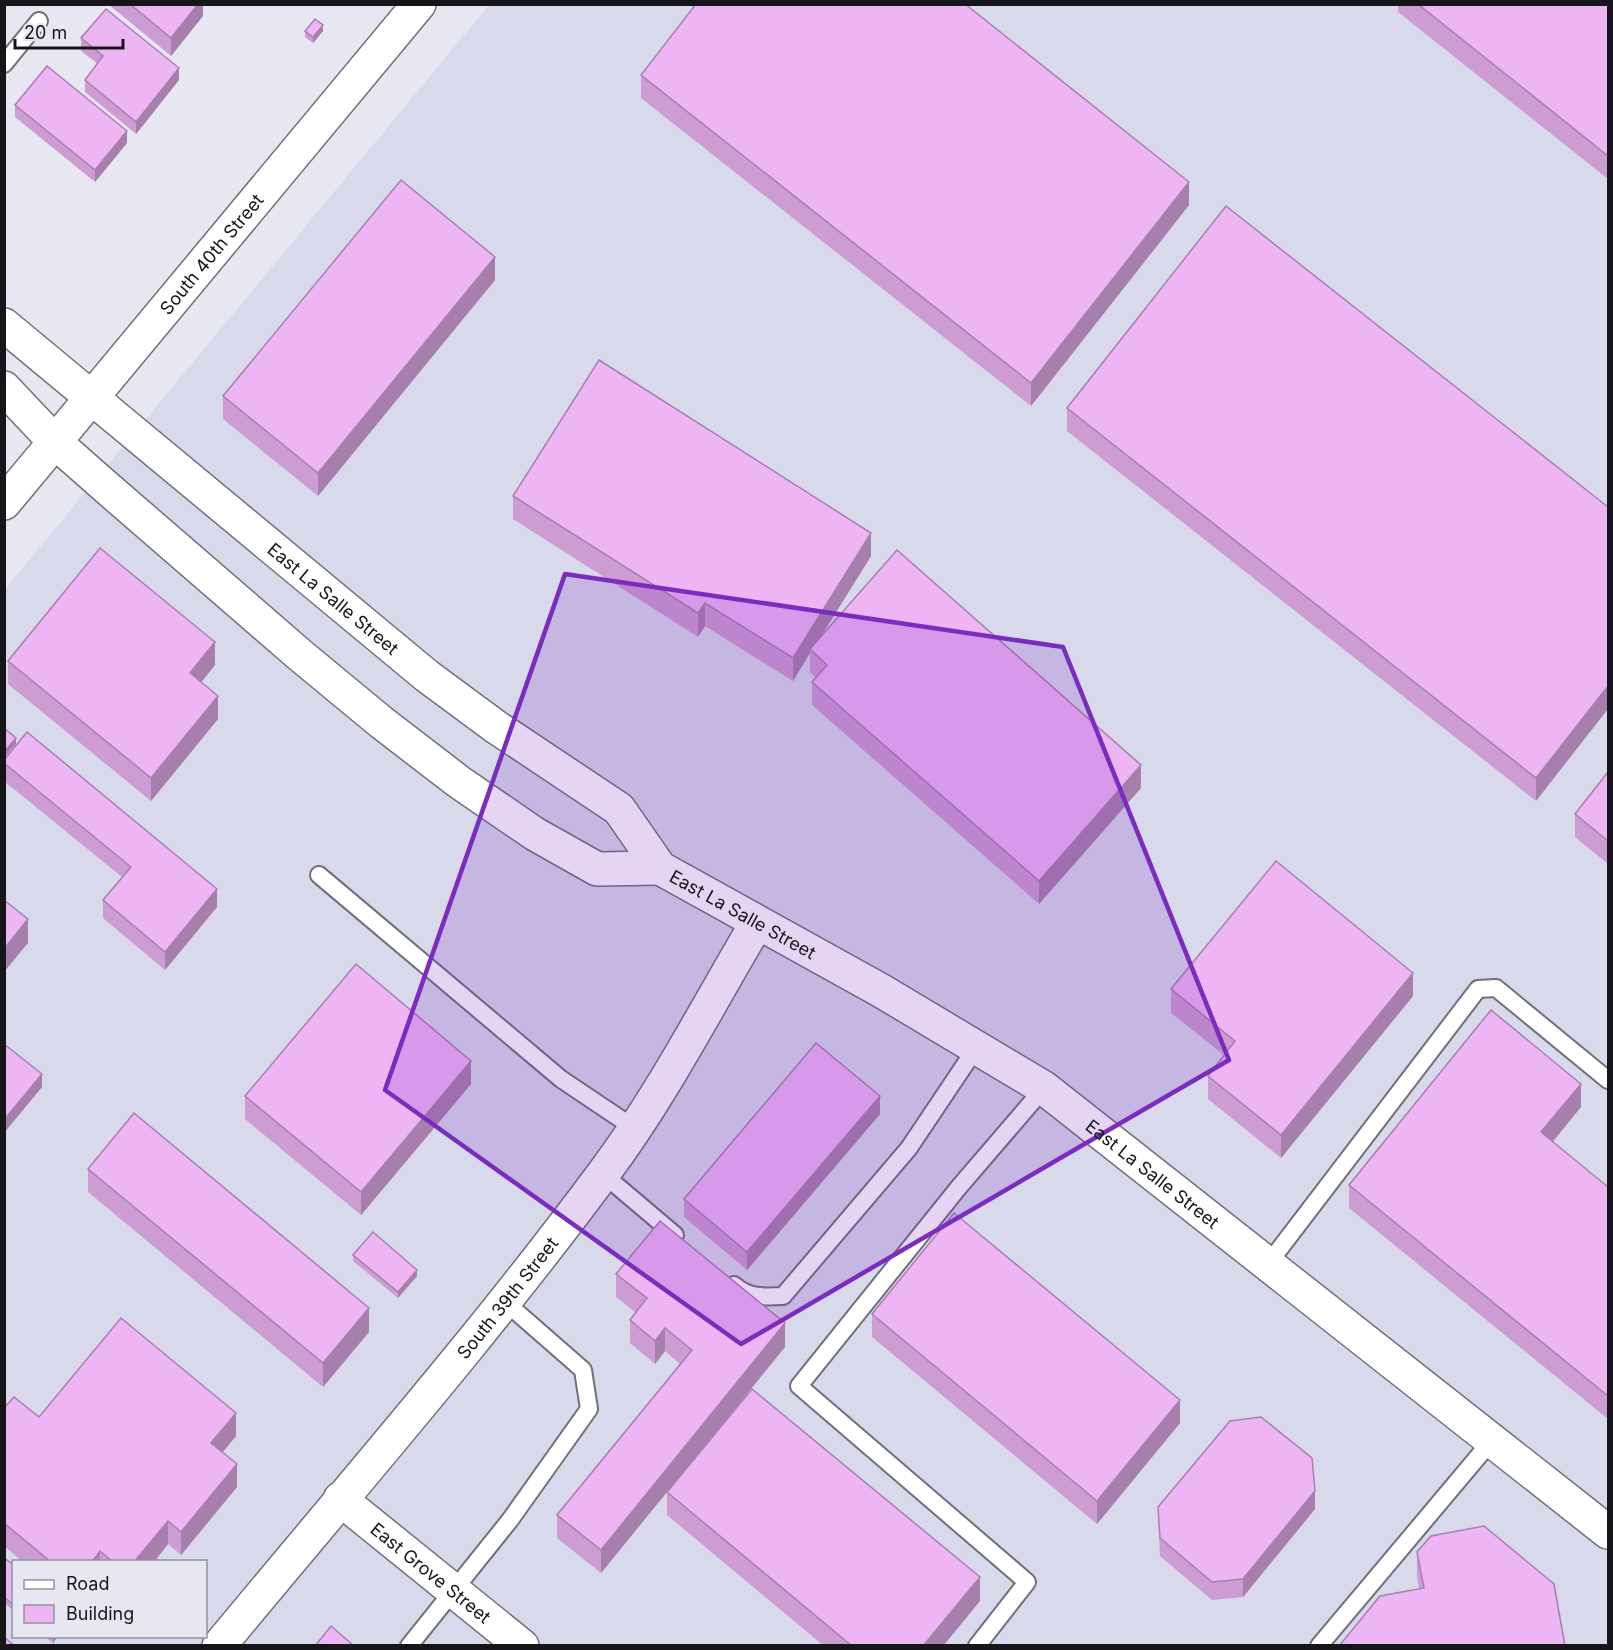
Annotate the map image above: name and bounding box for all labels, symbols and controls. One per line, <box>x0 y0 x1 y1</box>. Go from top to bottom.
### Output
scale bar <box>15 12 123 50</box>
text: 20 m <box>24 22 67 43</box>
street label: South 40th Street <box>155 189 267 318</box>
street label: East La Salle Street <box>264 538 403 659</box>
street label: East La Salle Street <box>666 865 820 963</box>
street label: East La Salle Street <box>1082 1115 1223 1232</box>
street label: South 39th Street <box>452 1233 562 1363</box>
street label: East Grove Street <box>367 1518 495 1627</box>
legend <box>12 1560 207 1638</box>
text: Road <box>66 1573 109 1594</box>
text: Building <box>66 1603 134 1624</box>

